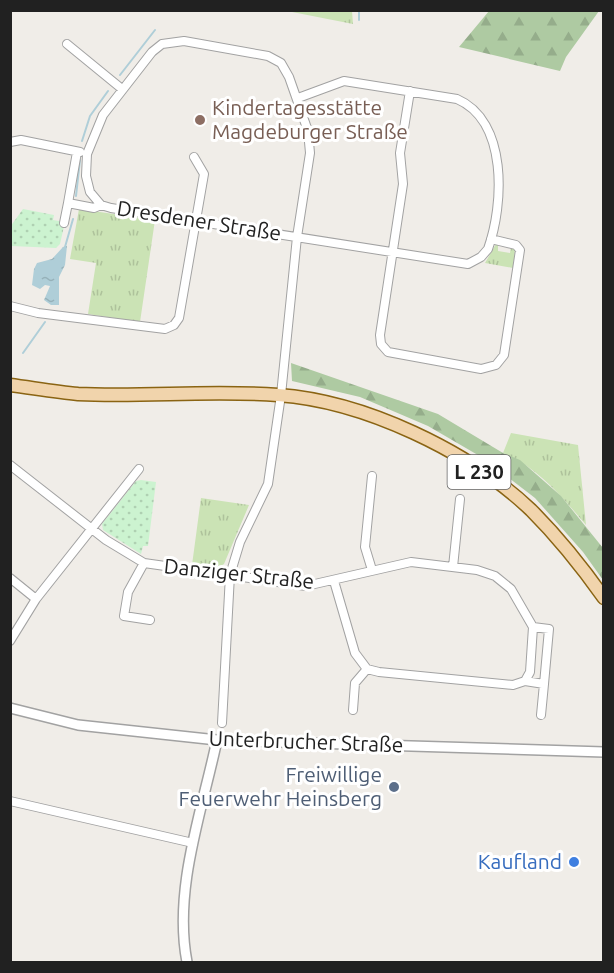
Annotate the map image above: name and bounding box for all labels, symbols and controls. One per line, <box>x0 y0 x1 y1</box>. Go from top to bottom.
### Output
place label: Kindertagesstätte Magdeburger Straße <box>212 95 408 143</box>
marker: Kindertagesstätte Magdeburger Straße <box>193 113 207 127</box>
street label: Dresdener Straße <box>115 195 283 245</box>
road number: L 230 <box>448 455 510 489</box>
street label: Danziger Straße <box>163 553 315 593</box>
street label: Unterbrucher Straße <box>208 726 404 756</box>
place label: Freiwillige Feuerwehr Heinsberg <box>178 762 382 810</box>
marker: Freiwillige Feuerwehr Heinsberg <box>387 780 401 794</box>
place label: Kaufland <box>478 849 562 873</box>
marker: Kaufland <box>567 855 581 869</box>

